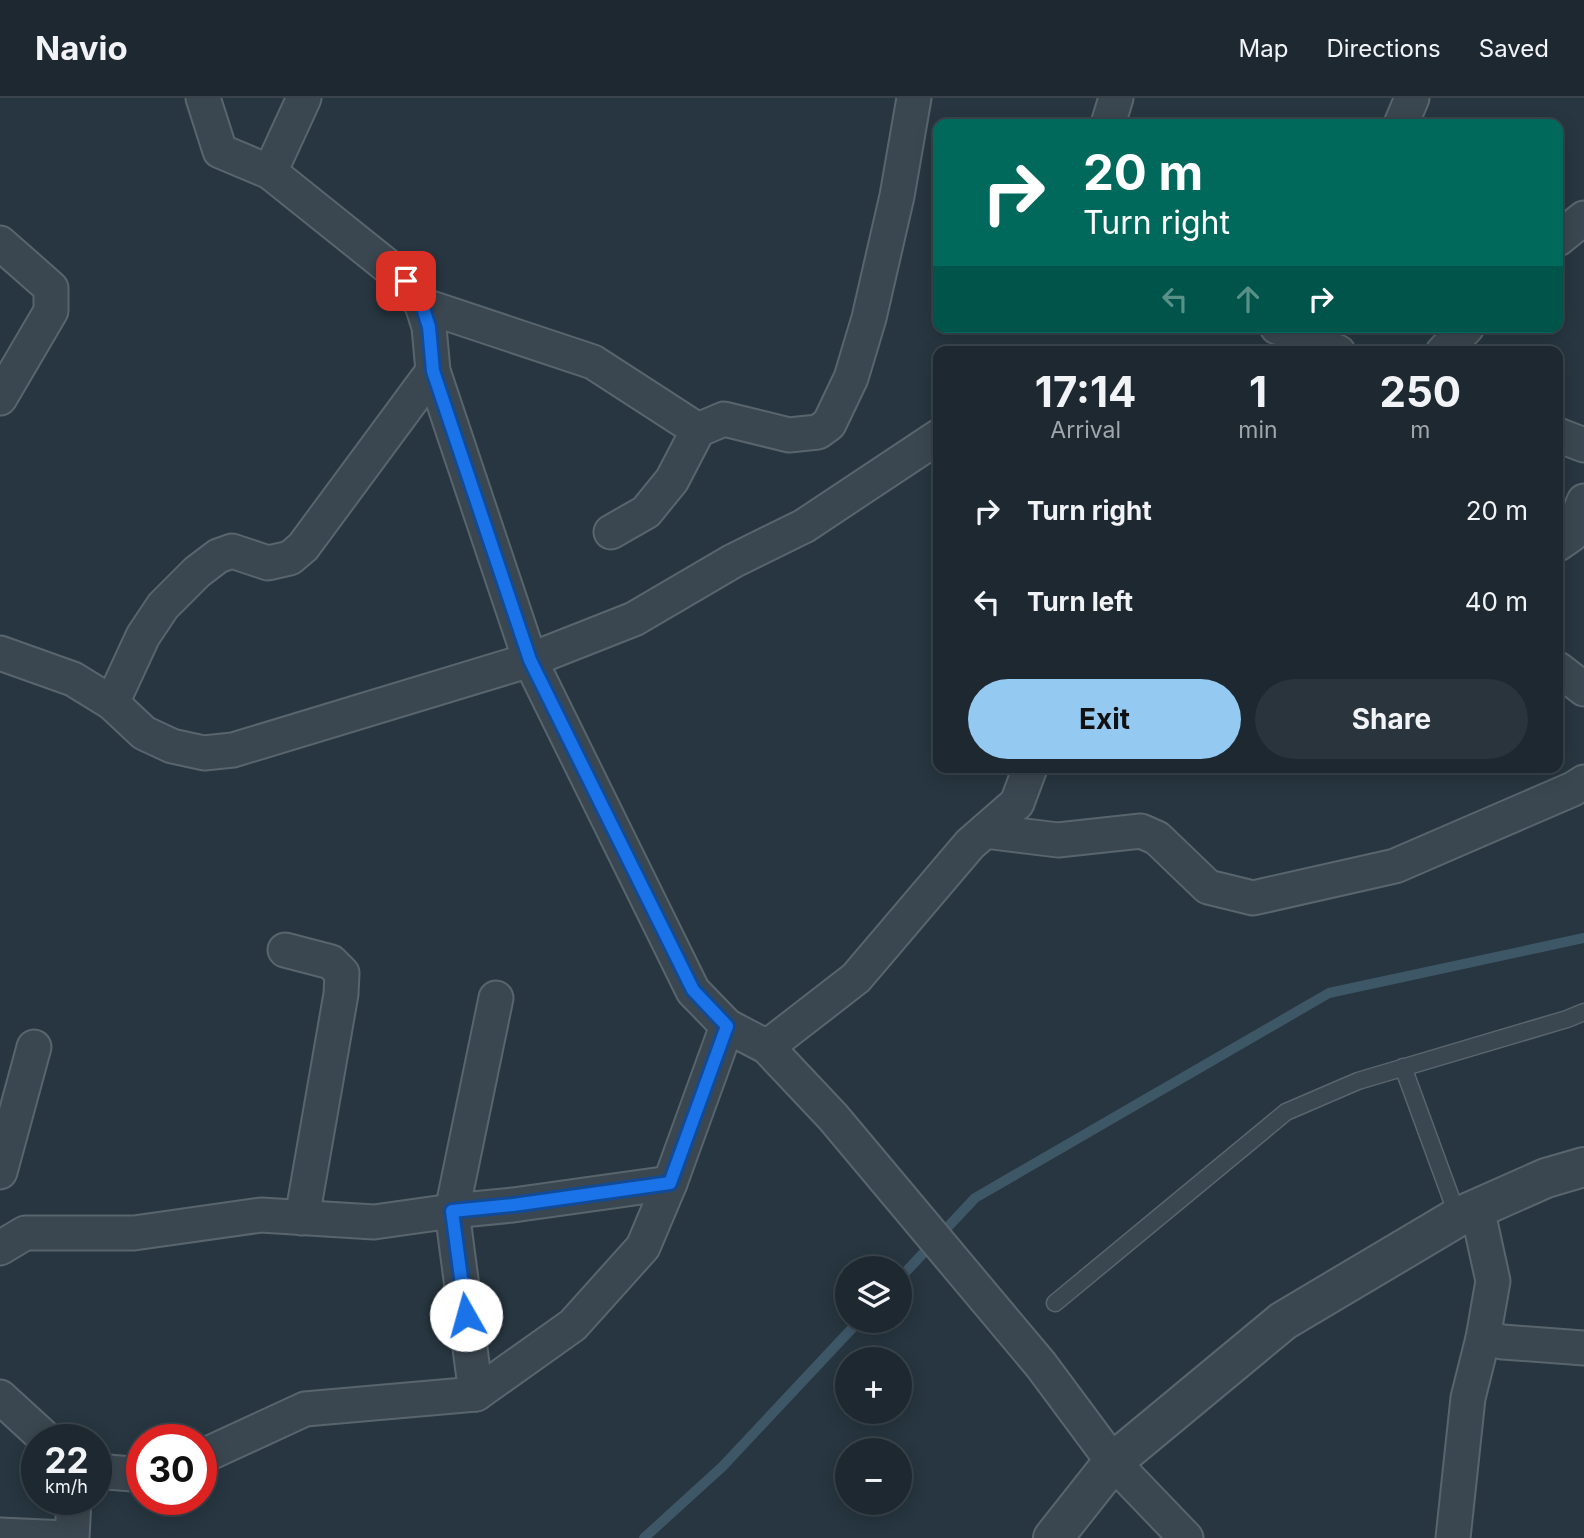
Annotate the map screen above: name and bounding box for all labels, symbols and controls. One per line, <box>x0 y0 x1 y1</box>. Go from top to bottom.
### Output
text: Navio <box>35 28 128 68</box>
text: Map <box>1239 34 1288 63</box>
text: Directions <box>1326 34 1441 63</box>
text: Saved <box>1479 34 1549 63</box>
text: 20 m <box>1083 143 1203 202</box>
icon: right <box>968 147 1059 238</box>
text: Turn right <box>1083 203 1230 242</box>
pin <box>376 251 436 311</box>
icon: arrive <box>387 262 425 300</box>
icon: left <box>1156 280 1194 318</box>
icon: ahead <box>1229 280 1267 318</box>
icon: right <box>1302 280 1340 318</box>
text: 17:14 <box>1035 366 1137 417</box>
text: 1 <box>1249 366 1267 417</box>
text: 250 <box>1380 366 1461 417</box>
text: Arrival <box>1050 416 1121 444</box>
text: min <box>1238 416 1278 444</box>
text: m <box>1410 416 1430 444</box>
icon: right <box>968 492 1006 530</box>
text: Turn right <box>1027 495 1152 526</box>
text: 20 m <box>1466 495 1528 526</box>
icon: left <box>968 583 1006 621</box>
text: Turn left <box>1027 586 1133 617</box>
text: 40 m <box>1465 586 1528 617</box>
button: Exit <box>968 679 1241 759</box>
button: Share <box>1255 679 1528 759</box>
map controls <box>835 1256 912 1515</box>
button: layers <box>835 1256 912 1333</box>
position arrow <box>429 1278 503 1352</box>
button: + <box>835 1347 912 1424</box>
speed limit sign: 30 <box>126 1424 217 1515</box>
button: − <box>835 1438 912 1515</box>
text: 22 <box>44 1439 89 1481</box>
text: km/h <box>45 1476 88 1497</box>

